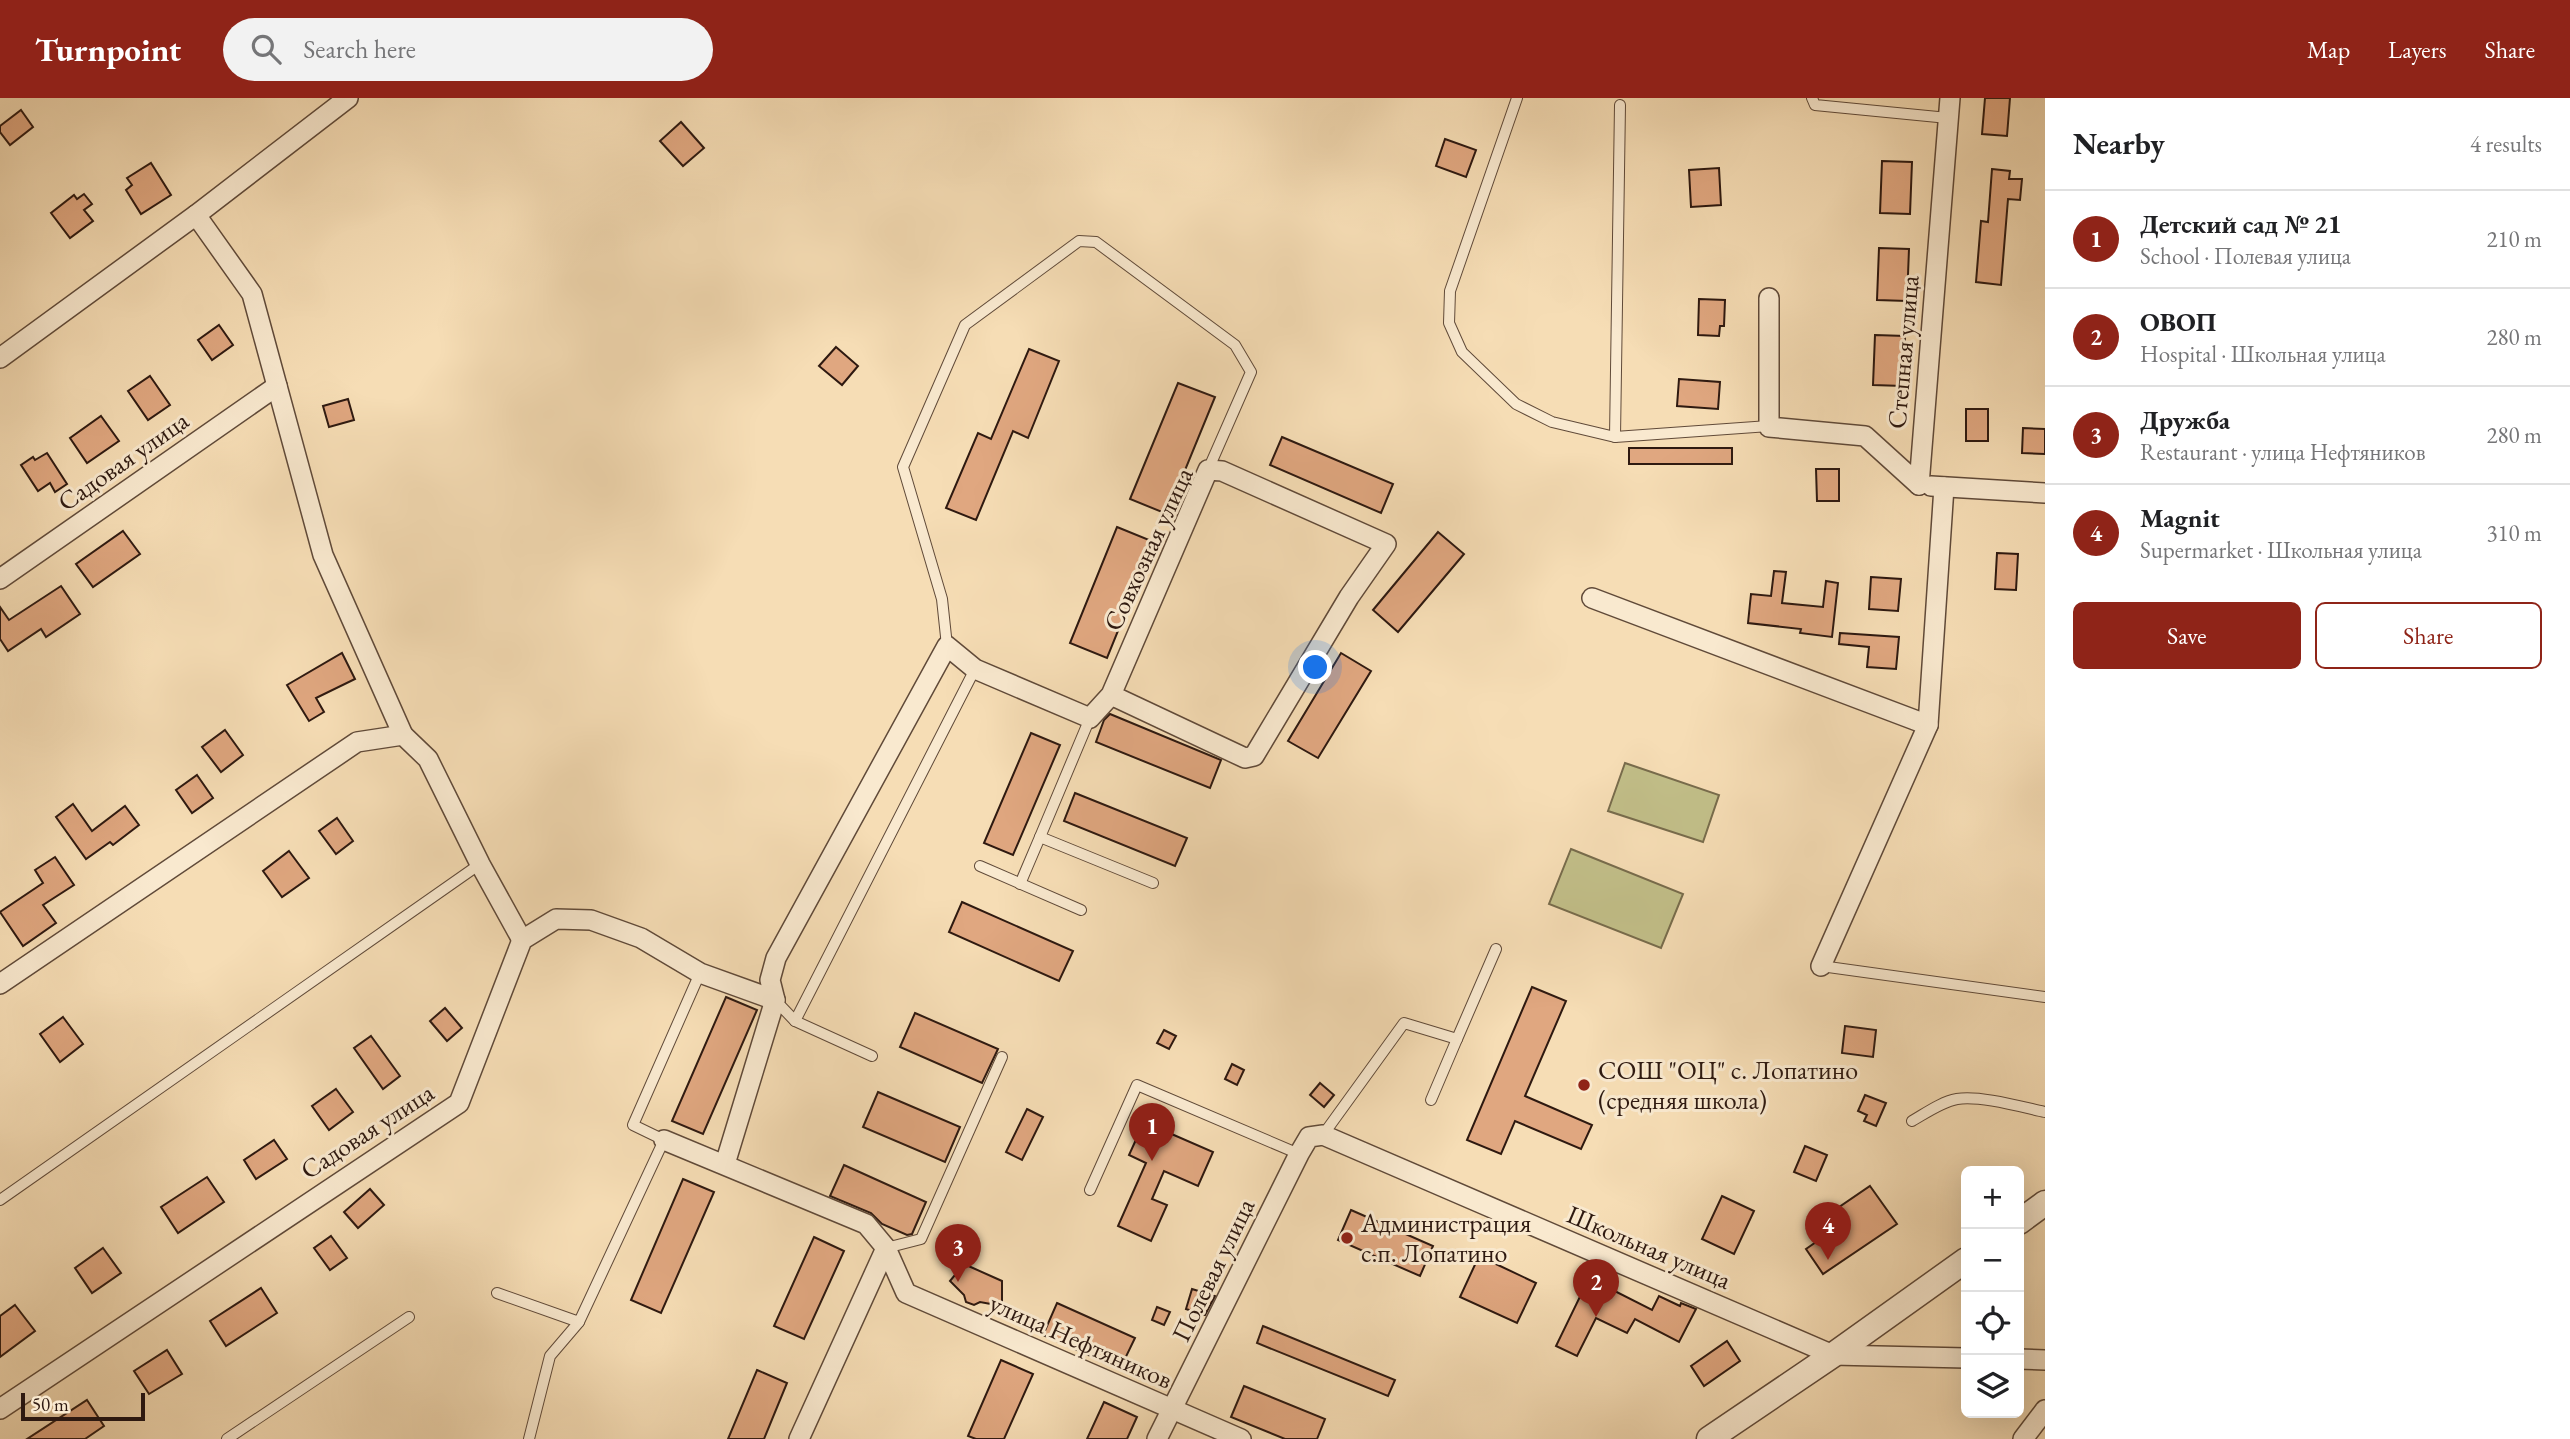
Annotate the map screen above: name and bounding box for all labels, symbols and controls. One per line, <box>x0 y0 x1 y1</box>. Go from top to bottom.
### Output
search box <box>223 18 713 81</box>
text: Turnpoint <box>35 28 181 71</box>
icon: search <box>247 30 285 68</box>
text: Search here <box>303 32 416 66</box>
text: Map <box>2307 34 2350 65</box>
text: Layers <box>2388 34 2447 65</box>
text: Share <box>2485 34 2535 65</box>
text: Nearby <box>2073 124 2165 163</box>
text: 4 results <box>2470 129 2542 159</box>
text: Детский сад № 21 <box>2140 207 2342 241</box>
text: 1 <box>2090 224 2102 254</box>
text: 210 m <box>2486 224 2542 254</box>
text: School · Полевая улица <box>2140 241 2351 271</box>
street label: Степная улица <box>1879 273 1927 430</box>
text: ОВОП <box>2140 305 2216 339</box>
text: 2 <box>2090 322 2102 352</box>
text: 280 m <box>2486 322 2542 352</box>
text: Hospital · Школьная улица <box>2140 339 2386 369</box>
street label: Садовая улица <box>51 403 196 519</box>
text: Дружба <box>2140 403 2230 437</box>
text: 3 <box>2090 420 2102 450</box>
text: 280 m <box>2486 420 2542 450</box>
text: Restaurant · улица Нефтяников <box>2140 437 2425 467</box>
street label: Совхозная улица <box>1095 461 1201 636</box>
text: Magnit <box>2140 501 2220 535</box>
text: 4 <box>2090 518 2102 548</box>
text: 310 m <box>2486 518 2542 548</box>
text: Supermarket · Школьная улица <box>2140 535 2422 565</box>
button: Save <box>2073 602 2301 669</box>
button: Share <box>2315 602 2542 669</box>
your location <box>1298 650 1332 684</box>
place label: СОШ "ОЦ" с. Лопатино (средняя школа) <box>1598 1053 1858 1117</box>
street label: Садовая улица <box>294 1075 441 1187</box>
marker: СОШ "ОЦ" с. Лопатино (средняя школа) <box>1576 1077 1592 1093</box>
pin: 1 <box>1129 1103 1175 1161</box>
map controls <box>1961 1166 2024 1418</box>
button: + <box>1961 1166 2024 1229</box>
street label: Полевая улица <box>1164 1192 1263 1347</box>
street label: Школьная улица <box>1562 1197 1737 1297</box>
pin: 4 <box>1805 1202 1851 1260</box>
place label: Администрация с.п. Лопатино <box>1360 1206 1531 1270</box>
pin: 3 <box>935 1224 981 1282</box>
button: − <box>1961 1229 2024 1292</box>
marker: Администрация с.п. Лопатино <box>1339 1230 1355 1246</box>
pin: 2 <box>1573 1259 1619 1317</box>
street label: улица Нефтяников <box>984 1285 1178 1397</box>
button: locate <box>1961 1292 2024 1355</box>
button: layers <box>1961 1355 2024 1418</box>
scale bar <box>21 1390 145 1422</box>
text: 50 m <box>32 1392 69 1417</box>

